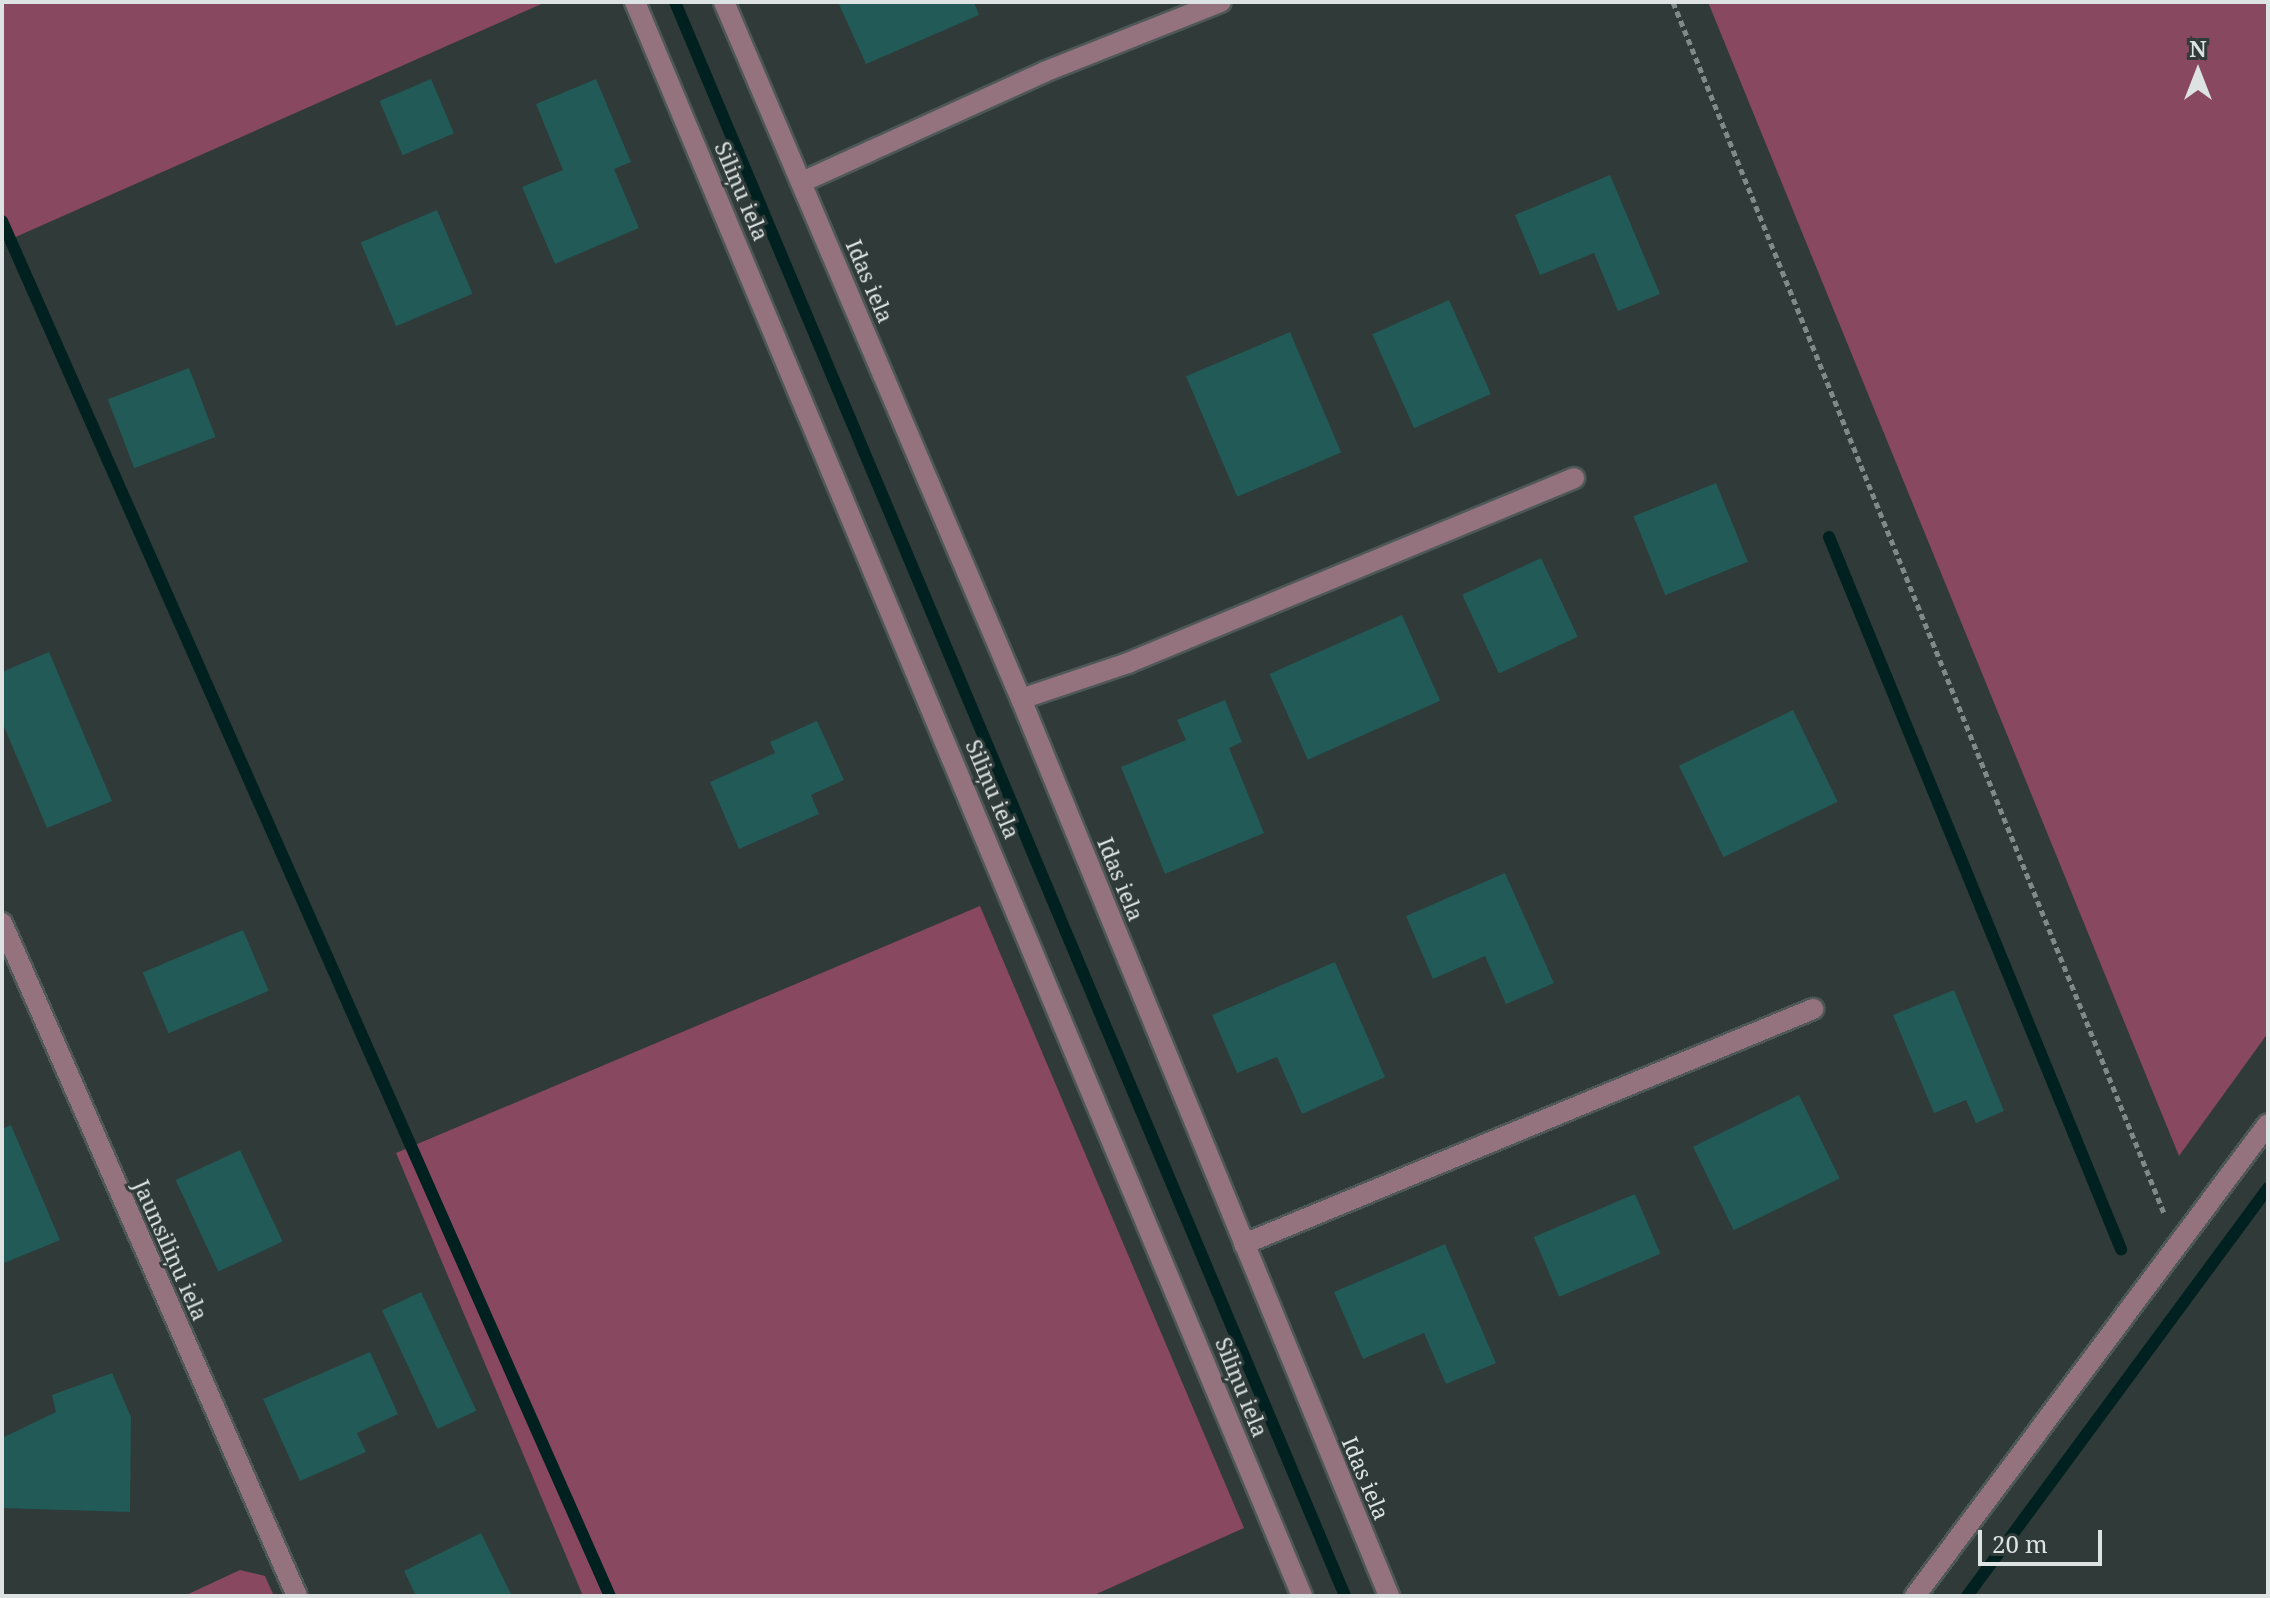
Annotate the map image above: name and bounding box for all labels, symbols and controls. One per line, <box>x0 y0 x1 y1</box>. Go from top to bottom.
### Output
north arrow <box>2158 32 2238 112</box>
text: N <box>2189 33 2207 63</box>
street label: Siliņu iela <box>709 138 775 244</box>
street label: Idas iela <box>841 236 899 326</box>
street label: Siliņu iela <box>960 736 1026 842</box>
street label: Idas iela <box>1092 833 1150 925</box>
street label: Jaunsiliņu iela <box>128 1176 214 1324</box>
street label: Siliņu iela <box>1210 1333 1274 1441</box>
street label: Idas iela <box>1337 1433 1395 1523</box>
scale bar <box>1982 1514 2106 1564</box>
text: 20 m <box>1992 1527 2048 1560</box>

